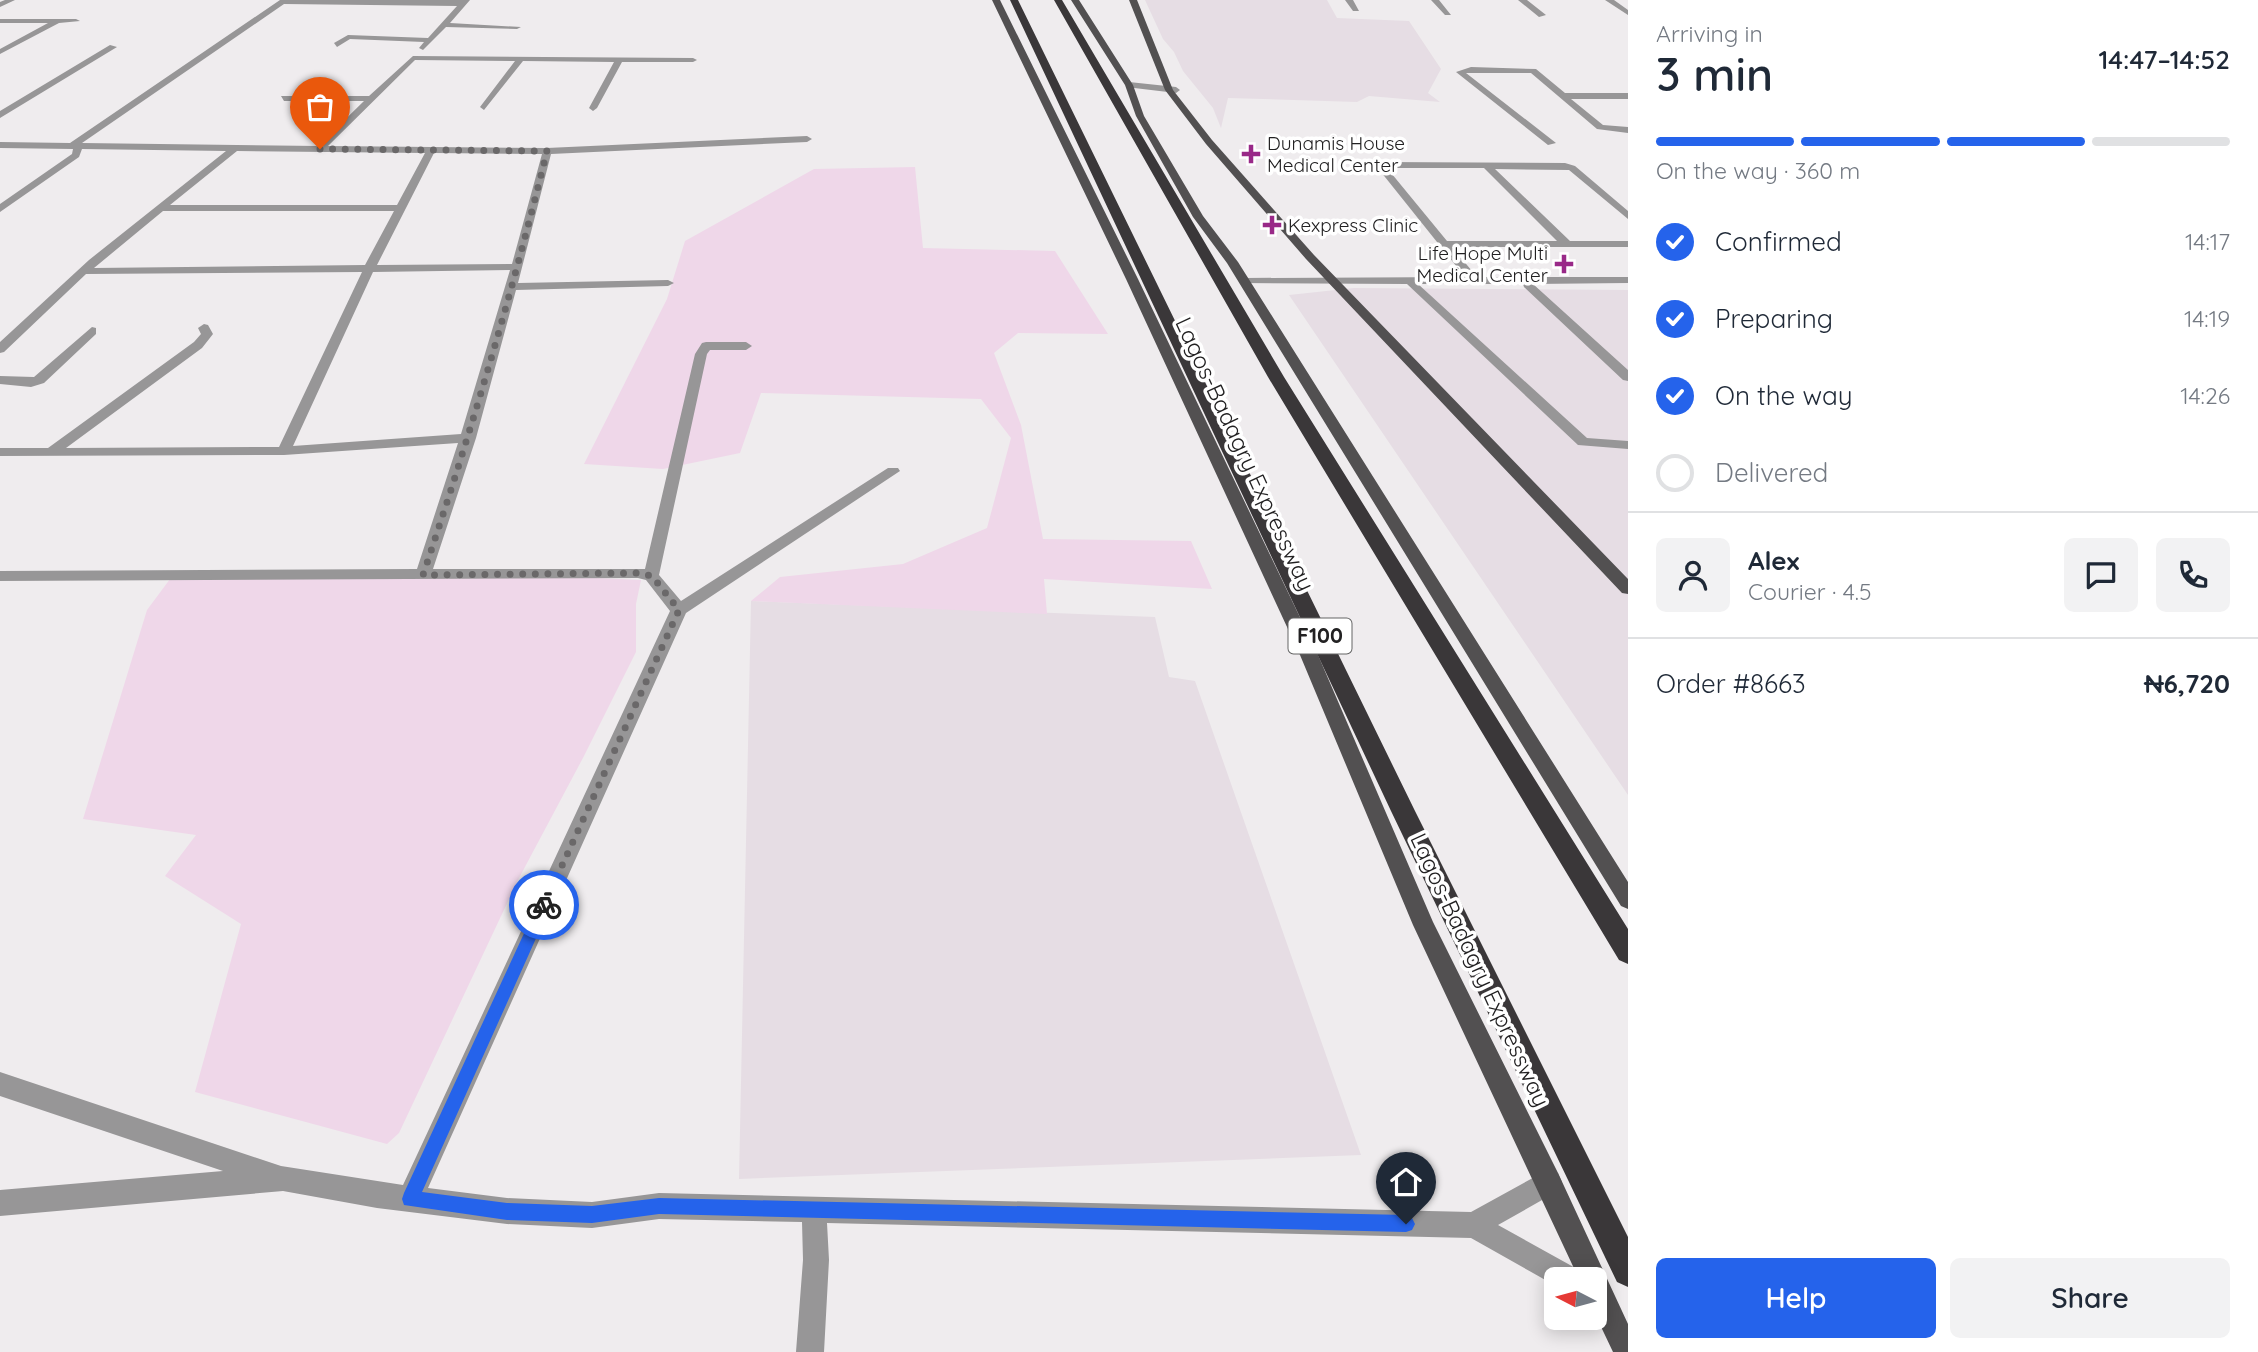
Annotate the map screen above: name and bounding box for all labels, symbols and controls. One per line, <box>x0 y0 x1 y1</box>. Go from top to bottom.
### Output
text: Arriving in <box>1656 19 1763 48</box>
text: 14:47–14:52 <box>2099 43 2230 76</box>
text: 3 min <box>1656 45 1773 103</box>
pin <box>290 77 350 149</box>
icon: bag <box>301 88 339 126</box>
place label: Dunamis House Medical Center <box>1267 131 1405 177</box>
marker: Dunamis House Medical Center <box>1241 144 1261 164</box>
text: On the way · 360 m <box>1656 156 1860 185</box>
place label: Kexpress Clinic <box>1288 213 1418 237</box>
marker: Kexpress Clinic <box>1262 215 1282 235</box>
icon: check <box>1656 223 1694 261</box>
text: Confirmed <box>1715 225 1842 258</box>
text: 14:17 <box>2185 227 2230 256</box>
place label: Life Hope Multi Medical Center <box>1417 241 1549 287</box>
marker: Life Hope Multi Medical Center <box>1554 254 1574 274</box>
icon: check <box>1656 300 1694 338</box>
text: Preparing <box>1715 302 1833 335</box>
text: 14:19 <box>2184 304 2230 333</box>
street label: Lagos-Badagry Expressway <box>1169 312 1322 595</box>
icon: check <box>1656 377 1694 415</box>
text: On the way <box>1715 379 1853 412</box>
text: 14:26 <box>2180 381 2230 410</box>
text: Delivered <box>1715 456 1828 489</box>
button: person <box>1656 538 1730 612</box>
button: chat <box>2064 538 2138 612</box>
button: phone <box>2156 538 2230 612</box>
text: Alex <box>1748 544 1799 577</box>
text: Courier · 4.5 <box>1748 577 1872 606</box>
road number: F100 <box>1288 618 1352 654</box>
text: Order #8663 <box>1656 667 1806 700</box>
text: ₦6,720 <box>2144 667 2230 700</box>
street label: Lagos-Badagry Expressway <box>1404 828 1557 1111</box>
courier <box>509 870 579 940</box>
icon: bike <box>525 886 563 924</box>
pin <box>1376 1152 1436 1224</box>
icon: home <box>1387 1163 1425 1201</box>
button: Help <box>1656 1258 1936 1338</box>
button: Share <box>1950 1258 2230 1338</box>
north arrow <box>1544 1267 1606 1330</box>
map controls <box>1544 1267 1607 1330</box>

